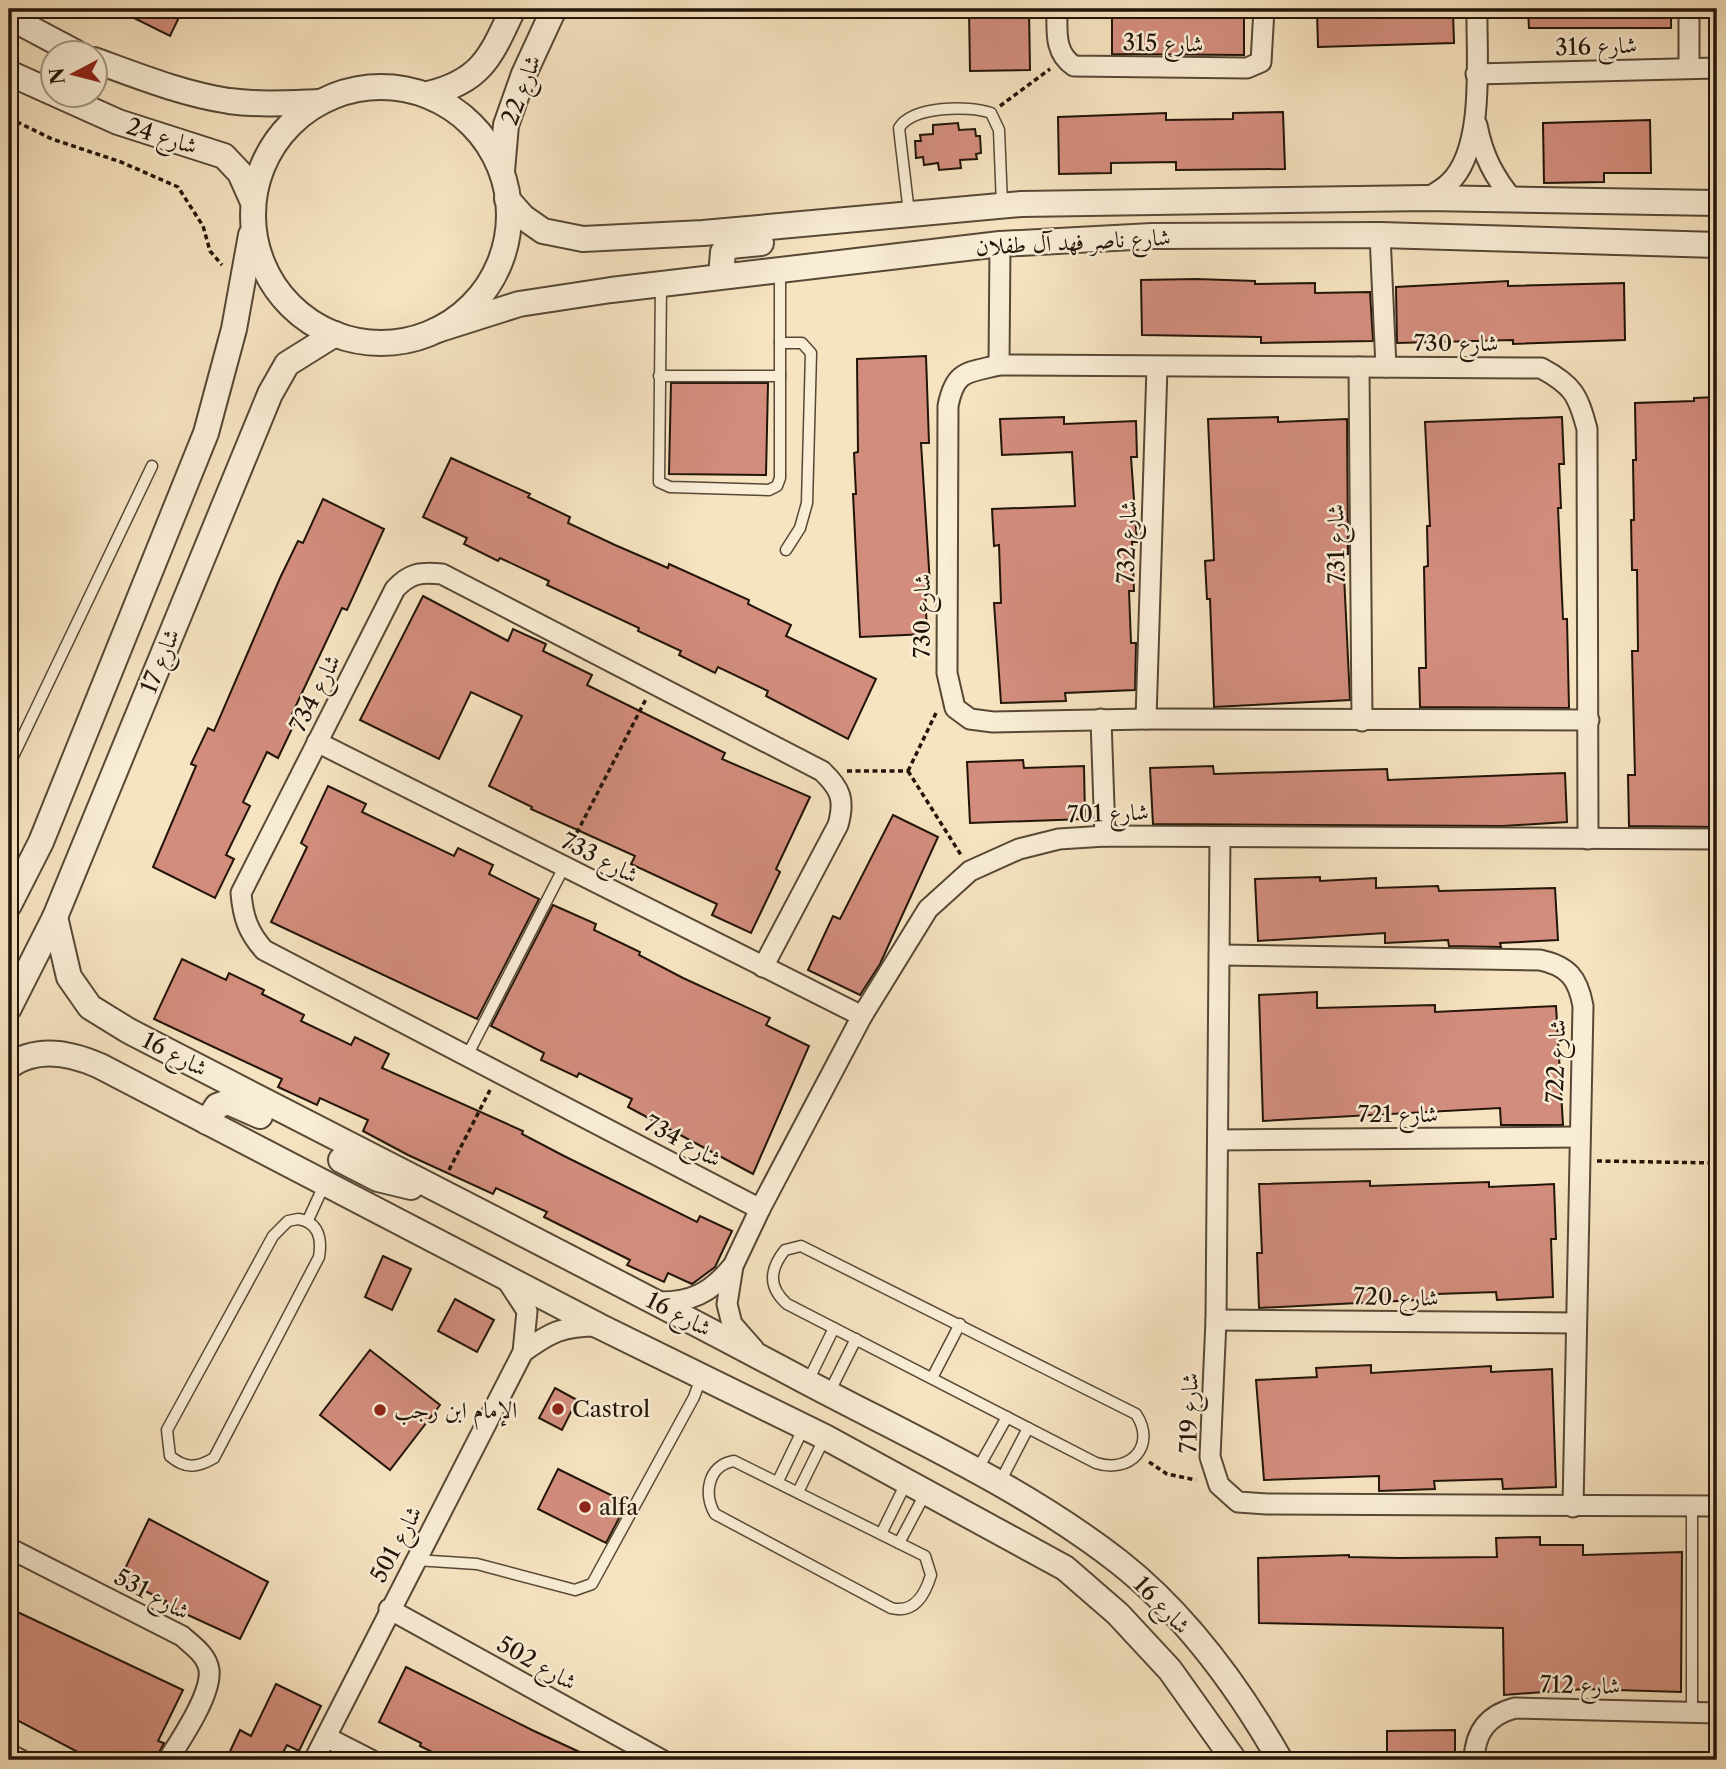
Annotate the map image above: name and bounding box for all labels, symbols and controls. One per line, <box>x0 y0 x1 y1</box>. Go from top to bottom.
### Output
street label: شارع 315 <box>1122 28 1204 64</box>
street label: شارع 316 <box>1555 31 1638 67</box>
north arrow <box>38 38 108 108</box>
street label: شارع 22 <box>495 51 552 131</box>
text: N <box>45 66 70 86</box>
street label: شارع 24 <box>121 112 201 166</box>
street label: شارع ناصر فهد آل طفلان <box>975 223 1172 267</box>
street label: شارع 730 <box>1414 329 1498 363</box>
street label: شارع 732 <box>1112 500 1148 584</box>
street label: شارع 731 <box>1321 504 1357 584</box>
street label: شارع 730 <box>908 574 942 658</box>
street label: شارع 17 <box>134 625 191 700</box>
street label: شارع 734 <box>284 650 352 739</box>
street label: شارع 701 <box>1067 798 1150 834</box>
street label: شارع 733 <box>554 827 643 895</box>
street label: شارع 722 <box>1541 1019 1577 1104</box>
street label: شارع 16 <box>135 1026 212 1088</box>
street label: شارع 721 <box>1358 1100 1438 1134</box>
street label: شارع 734 <box>637 1109 726 1178</box>
street label: شارع 720 <box>1353 1282 1439 1318</box>
street label: شارع 16 <box>639 1286 716 1348</box>
street label: شارع 719 <box>1174 1372 1210 1454</box>
place label: Castrol <box>572 1395 650 1423</box>
place label: الإمام ابن رجب <box>394 1396 517 1430</box>
marker: Castrol <box>550 1401 566 1417</box>
marker: الإمام ابن رجب <box>372 1402 388 1418</box>
place label: alfa <box>599 1493 639 1521</box>
marker: alfa <box>577 1499 593 1515</box>
street label: شارع 501 <box>364 1501 433 1590</box>
street label: شارع 531 <box>107 1563 194 1631</box>
street label: شارع 16 <box>1124 1570 1196 1644</box>
street label: شارع 502 <box>490 1630 582 1701</box>
street label: شارع 712 <box>1540 1670 1620 1706</box>

